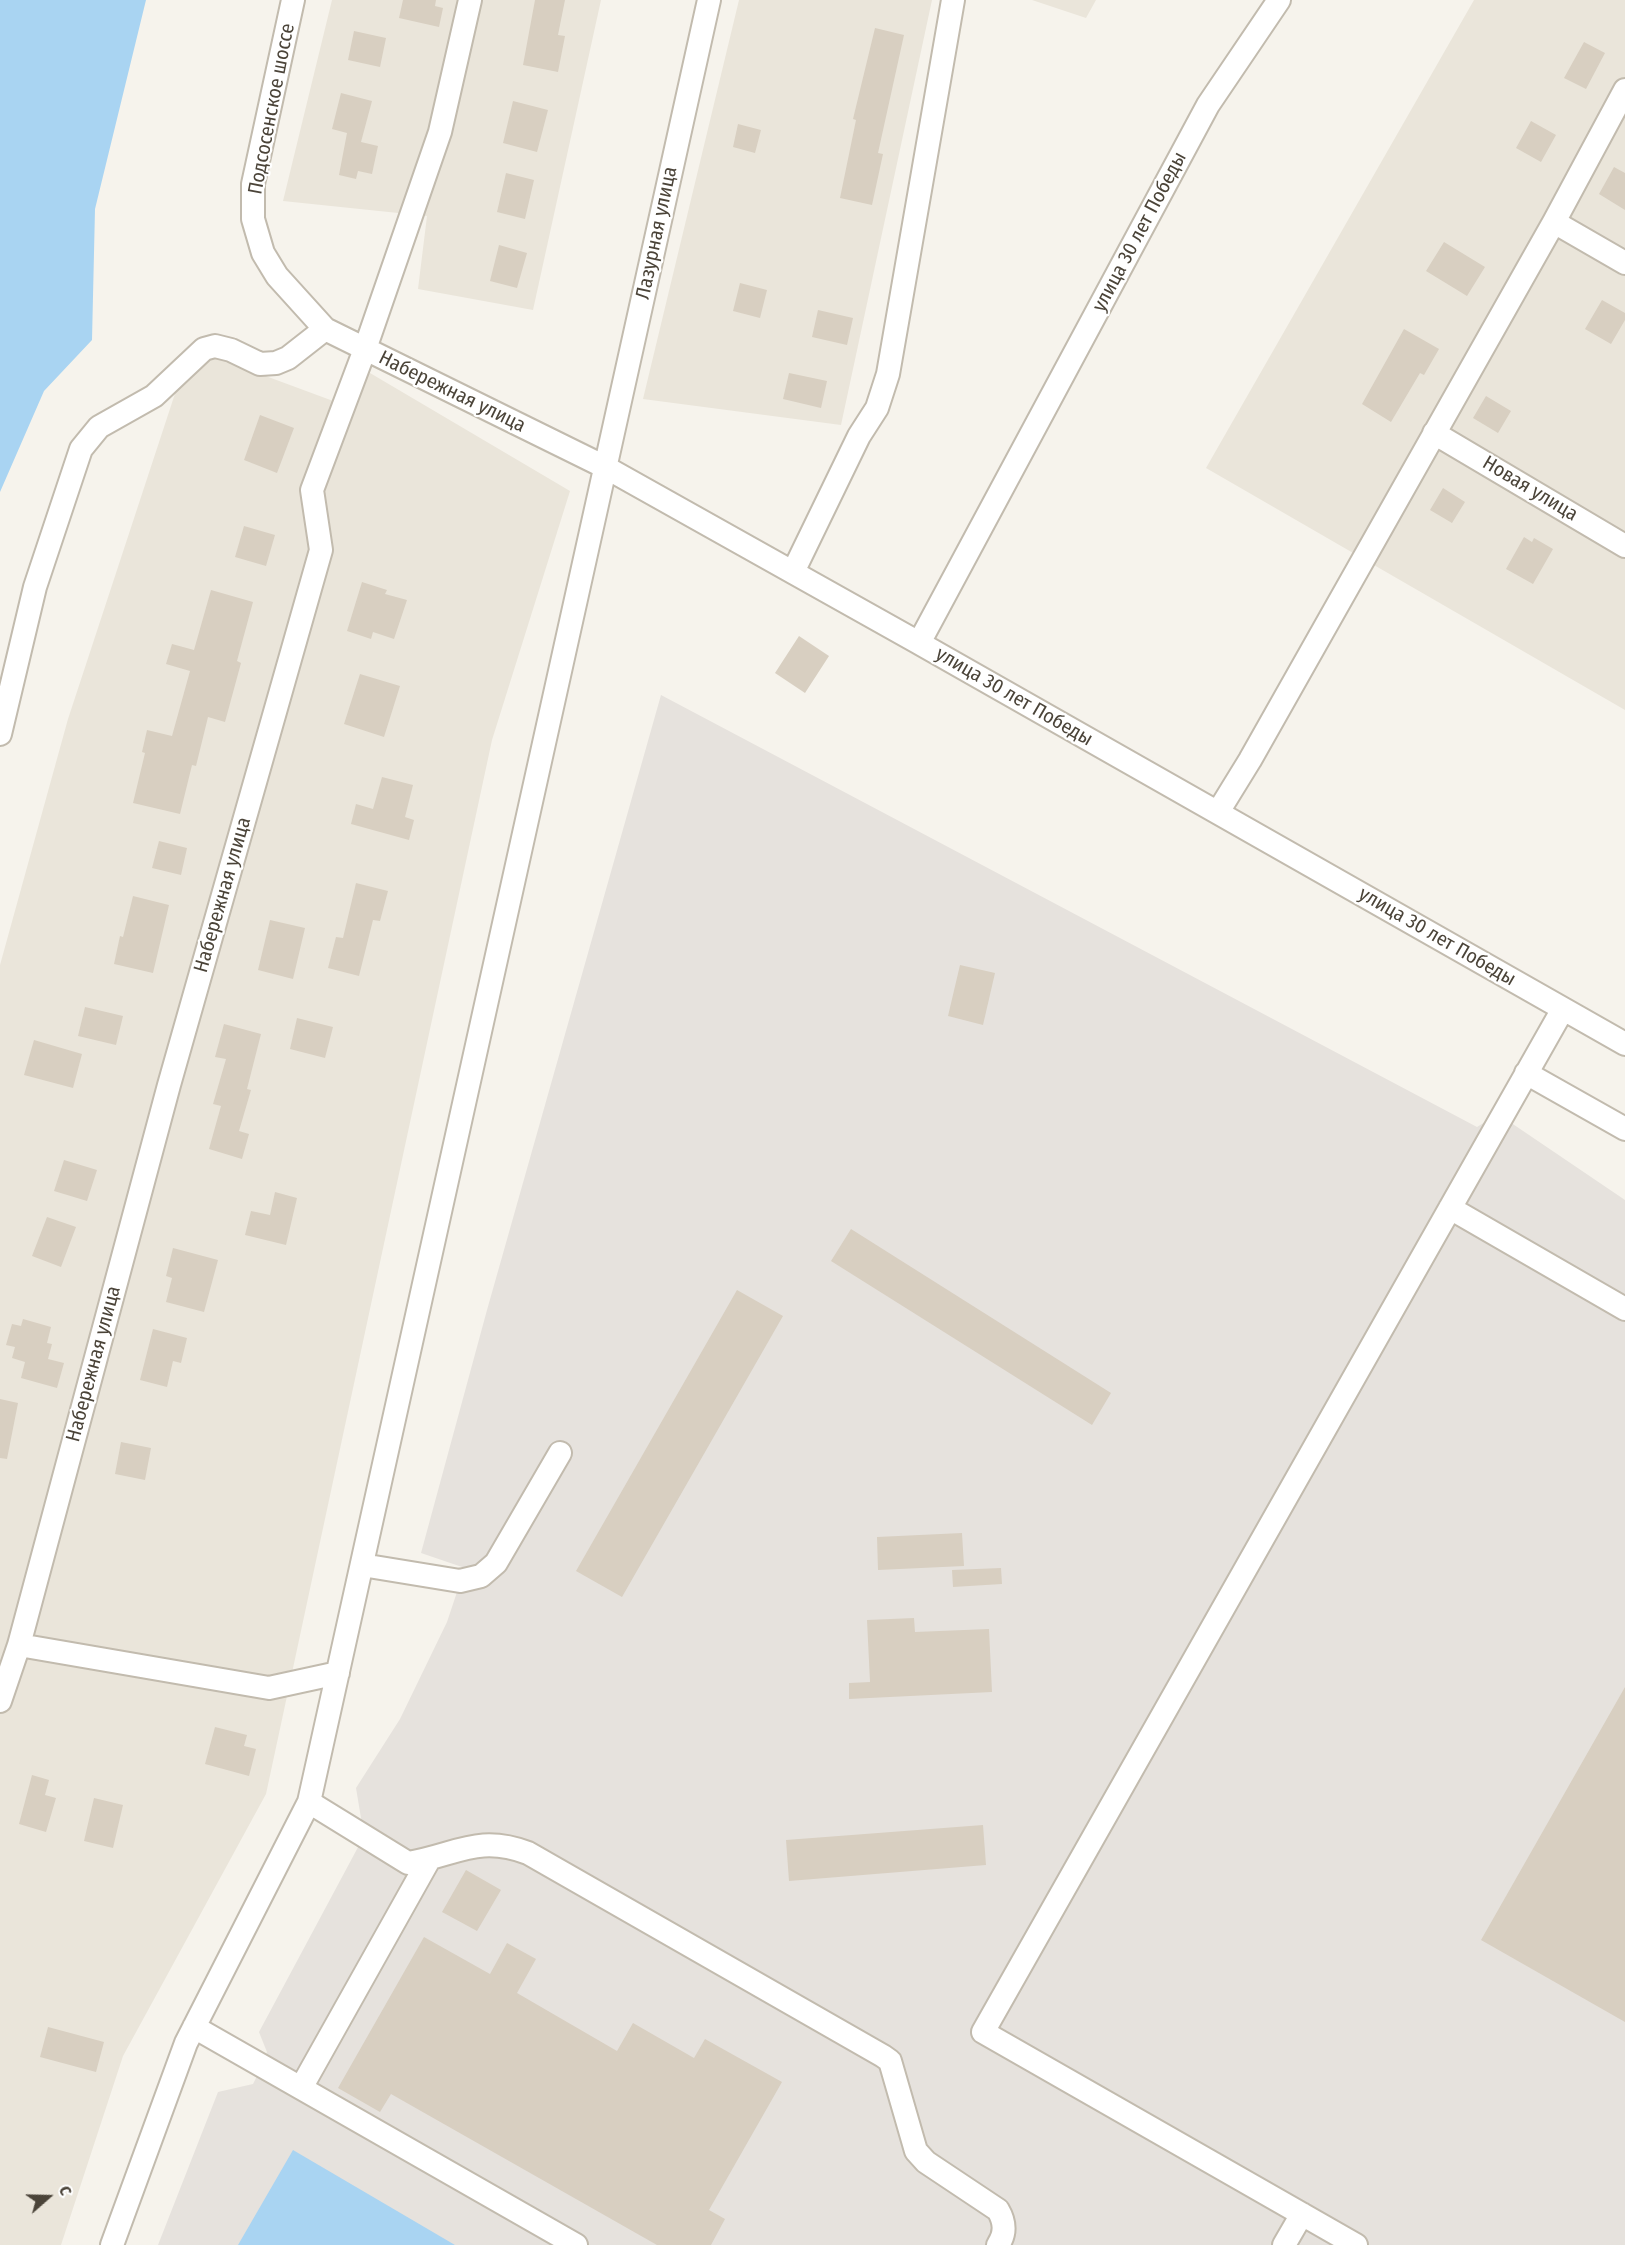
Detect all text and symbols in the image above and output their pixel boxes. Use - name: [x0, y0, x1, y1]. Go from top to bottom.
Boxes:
- street label: Подсосенское шоссе: [244, 21, 300, 197]
- street label: улица 30 лет Победы: [1088, 148, 1192, 316]
- street label: Лазурная улица: [631, 165, 683, 301]
- street label: Набережная улица: [375, 346, 529, 438]
- street label: Новая улица: [1478, 451, 1582, 527]
- street label: улица 30 лет Победы: [931, 642, 1097, 752]
- street label: Набережная улица: [189, 815, 257, 975]
- street label: улица 30 лет Победы: [1354, 882, 1520, 992]
- street label: Набережная улица: [62, 1283, 126, 1445]
- north arrow: [18, 2167, 78, 2227]
- text: С: [55, 2183, 76, 2198]

